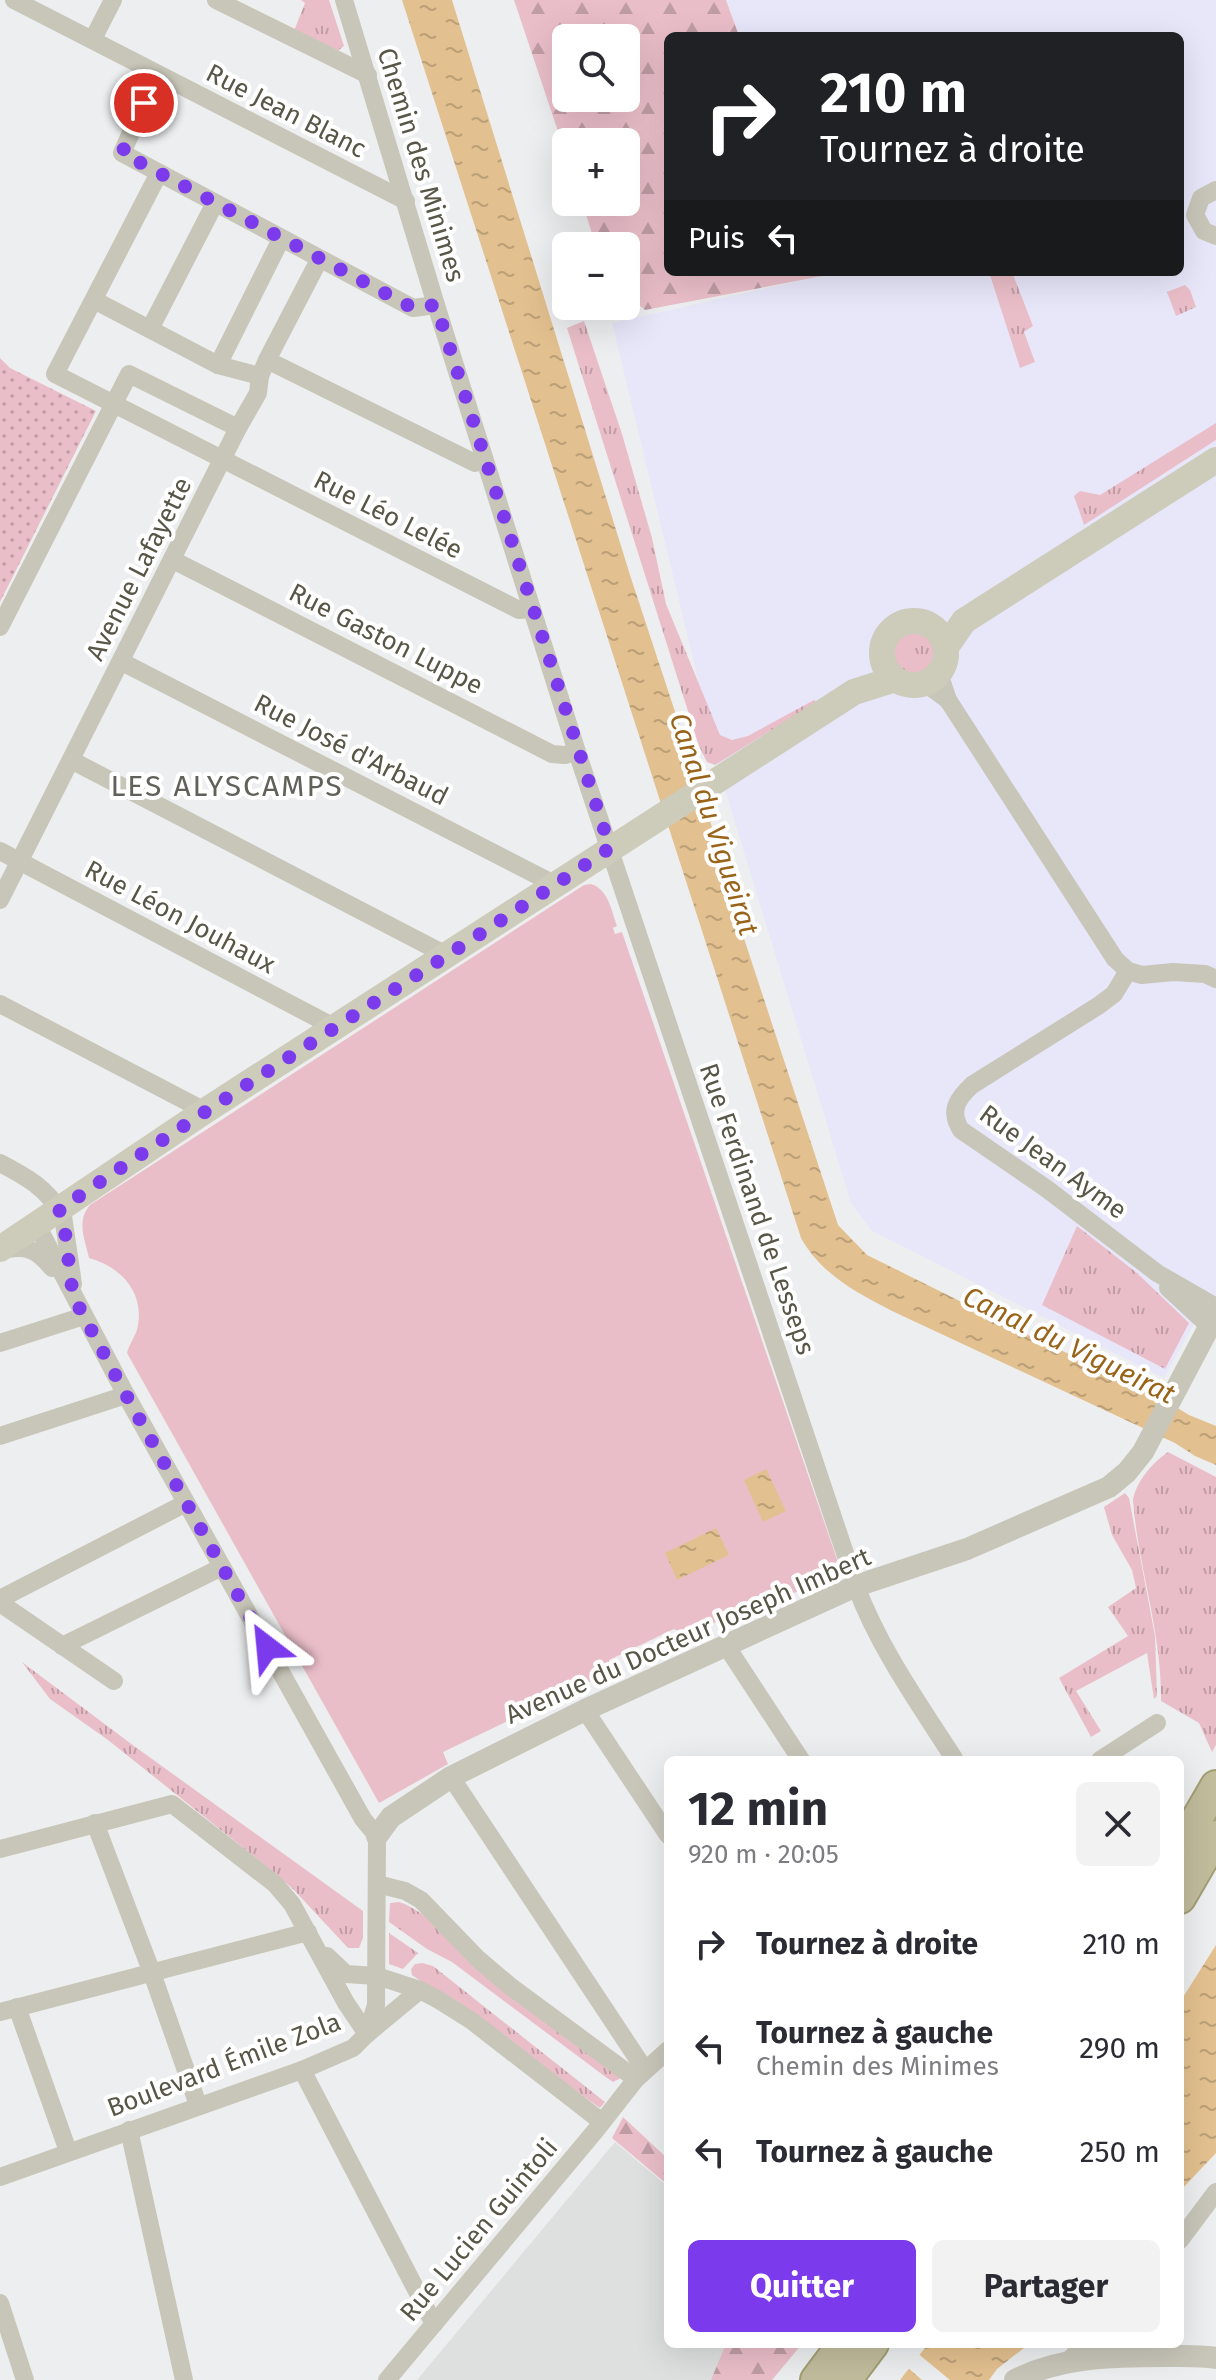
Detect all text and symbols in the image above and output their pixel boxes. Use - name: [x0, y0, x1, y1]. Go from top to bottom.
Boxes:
- map controls: [552, 24, 640, 320]
- button: search: [552, 24, 640, 112]
- street label: Chemin des Minimes: [371, 44, 471, 286]
- street label: Rue Jean Blanc: [201, 57, 371, 165]
- text: 210 m: [820, 60, 967, 127]
- icon: right: [688, 64, 792, 168]
- pin: [110, 69, 178, 137]
- icon: arrive: [122, 81, 166, 125]
- button: +: [552, 128, 640, 216]
- text: Tournez à droite: [820, 128, 1085, 172]
- icon: left: [761, 216, 805, 260]
- text: Puis: [688, 220, 745, 256]
- button: −: [552, 232, 640, 320]
- street label: Rue Léo Lelée: [308, 464, 468, 566]
- street label: Avenue Lafayette: [79, 472, 199, 666]
- street label: Rue Gaston Luppe: [284, 577, 488, 701]
- street label: Rue José d'Arbaud: [249, 688, 453, 812]
- water label: Canal du Vigueirat: [662, 709, 766, 939]
- district label: LES ALYSCAMPS: [110, 768, 344, 804]
- street label: Rue Léon Jouhaux: [80, 854, 281, 980]
- street label: Rue Ferdinand de Lesseps: [693, 1059, 821, 1359]
- street label: Rue Jean Ayme: [973, 1098, 1133, 1226]
- water label: Canal du Vigueirat: [958, 1279, 1180, 1411]
- street label: Avenue du Docteur Joseph Imbert: [501, 1541, 876, 1731]
- position arrow: [225, 1605, 309, 1689]
- text: 12 min: [688, 1780, 828, 1838]
- button: close: [1076, 1782, 1160, 1866]
- text: 920 m · 20:05: [688, 1839, 839, 1870]
- icon: right: [688, 1922, 732, 1966]
- text: Tournez à droite: [756, 1926, 978, 1962]
- text: 210 m: [1083, 1926, 1160, 1962]
- street label: Boulevard Émile Zola: [103, 2006, 345, 2124]
- text: Tournez à gauche: [756, 2015, 993, 2051]
- icon: left: [688, 2026, 732, 2070]
- text: 290 m: [1079, 2030, 1160, 2066]
- text: Chemin des Minimes: [756, 2051, 999, 2082]
- icon: left: [688, 2130, 732, 2174]
- street label: Rue Lucien Guintoli: [394, 2132, 564, 2328]
- text: Tournez à gauche: [756, 2134, 993, 2170]
- text: 250 m: [1080, 2134, 1160, 2170]
- button: Quitter: [688, 2240, 916, 2332]
- button: Partager: [932, 2240, 1160, 2332]

